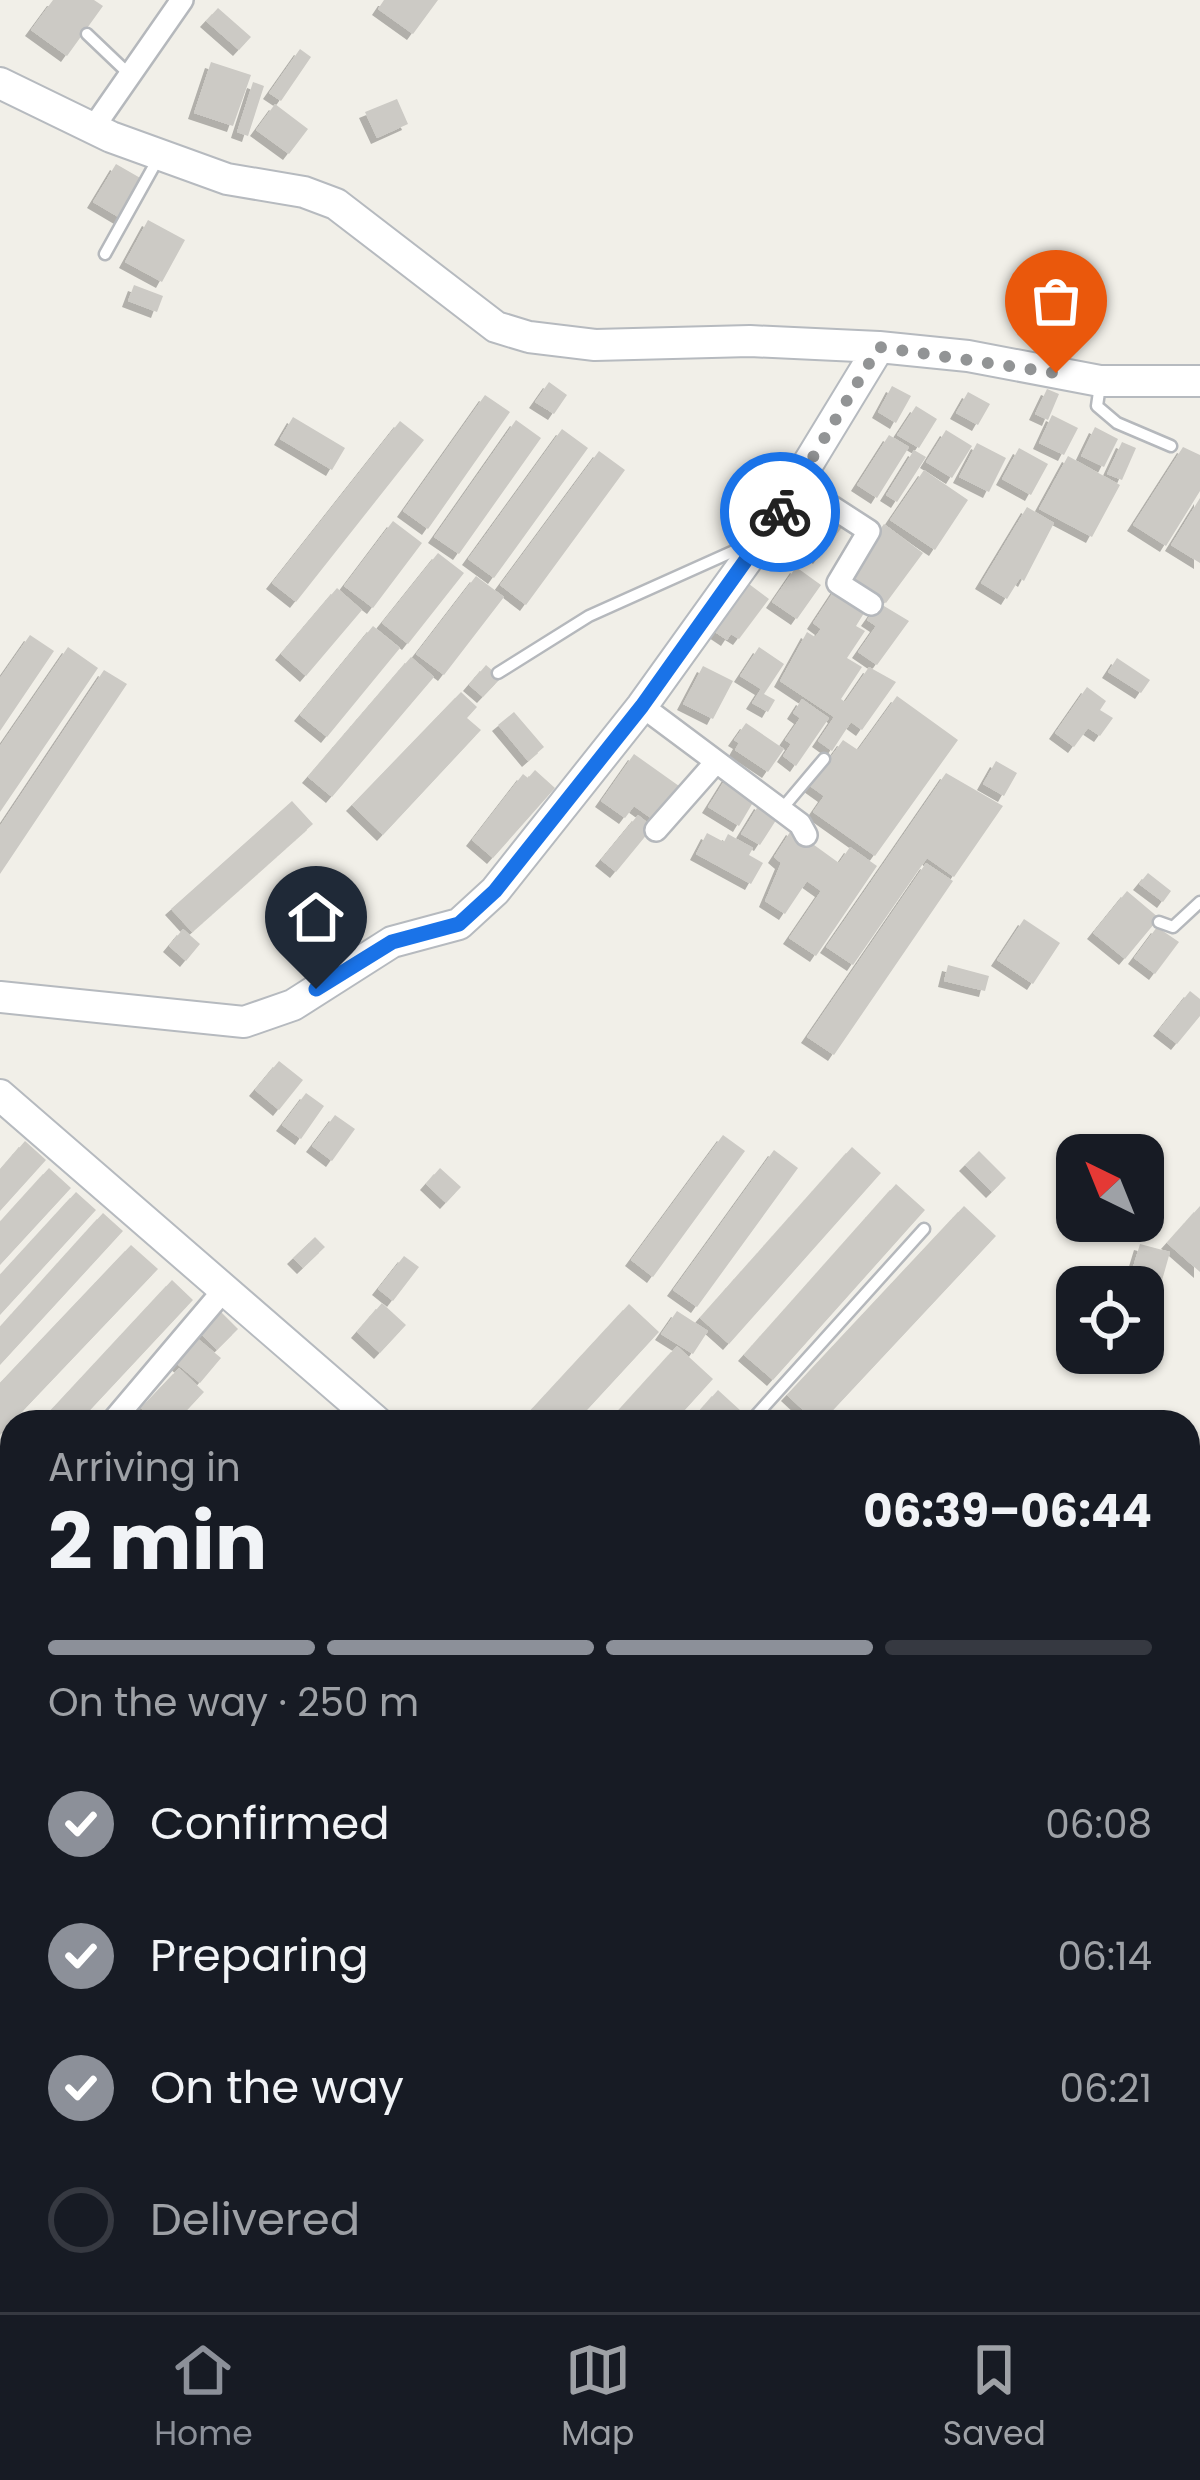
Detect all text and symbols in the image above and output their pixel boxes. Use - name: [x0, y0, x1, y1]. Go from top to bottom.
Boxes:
- pin: [1005, 250, 1107, 373]
- icon: bag: [1023, 268, 1089, 334]
- courier: [720, 452, 840, 572]
- icon: bike: [747, 479, 813, 545]
- pin: [265, 866, 367, 989]
- icon: home: [283, 884, 349, 950]
- north arrow: [1056, 1134, 1164, 1242]
- map controls: [1056, 1134, 1164, 1374]
- button: locate: [1056, 1266, 1164, 1374]
- text: Arriving in: [48, 1440, 241, 1495]
- text: 06:39–06:44: [863, 1480, 1152, 1543]
- text: 2 min: [48, 1487, 267, 1596]
- text: On the way · 250 m: [48, 1675, 419, 1730]
- icon: check: [48, 1791, 114, 1857]
- text: Confirmed: [150, 1792, 390, 1855]
- text: 06:08: [1045, 1797, 1152, 1852]
- icon: check: [48, 1923, 114, 1989]
- text: Preparing: [150, 1924, 369, 1987]
- text: 06:14: [1057, 1929, 1152, 1984]
- icon: check: [48, 2055, 114, 2121]
- text: On the way: [150, 2056, 404, 2119]
- text: 06:21: [1060, 2061, 1152, 2116]
- text: Delivered: [150, 2188, 360, 2251]
- tab: Home: [154, 2337, 253, 2459]
- tab: Map: [561, 2337, 634, 2459]
- tab: Saved: [943, 2337, 1046, 2459]

